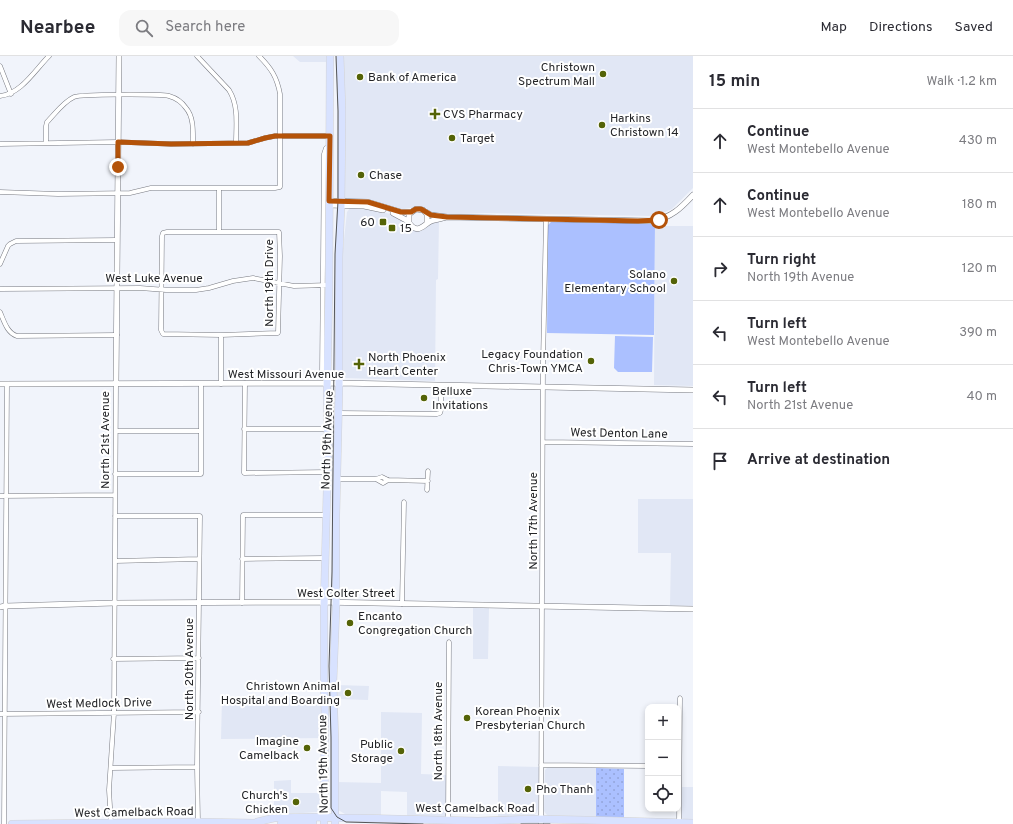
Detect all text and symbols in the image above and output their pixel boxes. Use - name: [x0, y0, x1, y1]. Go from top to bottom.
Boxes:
- search box: [119, 10, 399, 46]
- text: Nearbee: [20, 16, 95, 40]
- icon: search: [133, 17, 155, 39]
- text: Search here: [165, 18, 245, 37]
- text: Map: [821, 19, 847, 36]
- text: Directions: [869, 19, 933, 36]
- text: Saved: [955, 19, 993, 36]
- place label: Christown Spectrum Mall: [518, 60, 595, 90]
- marker: Christown Spectrum Mall: [598, 69, 608, 79]
- place label: Bank of America: [368, 70, 456, 86]
- text: 15 min: [709, 71, 760, 93]
- marker: Bank of America: [355, 72, 365, 82]
- text: Walk · 1.2 km: [926, 74, 997, 90]
- place label: CVS Pharmacy: [443, 107, 523, 123]
- marker: CVS Pharmacy: [430, 109, 440, 119]
- place label: Harkins Christown 14: [610, 111, 679, 141]
- marker: Harkins Christown 14: [597, 120, 607, 130]
- text: Continue: [747, 123, 809, 142]
- icon: ahead: [709, 130, 731, 152]
- place label: Target: [460, 131, 495, 147]
- marker: Target: [447, 133, 457, 143]
- text: 430 m: [959, 133, 997, 149]
- text: West Montebello Avenue: [747, 142, 890, 158]
- route end: [109, 158, 127, 176]
- place label: Chase: [369, 168, 402, 184]
- marker: Chase: [356, 170, 366, 180]
- text: Continue: [747, 187, 809, 206]
- icon: ahead: [709, 194, 731, 216]
- text: 180 m: [962, 197, 997, 213]
- text: West Montebello Avenue: [747, 206, 890, 222]
- route start: [650, 211, 668, 229]
- place label: 60: [360, 215, 375, 231]
- marker: 60: [378, 217, 388, 227]
- place label: 15: [400, 221, 412, 237]
- marker: 15: [387, 223, 397, 233]
- street label: North 19th Drive: [262, 239, 278, 327]
- text: Turn right: [747, 251, 816, 270]
- icon: right: [709, 258, 731, 280]
- text: 120 m: [962, 261, 997, 277]
- place label: Solano Elementary School: [564, 267, 666, 297]
- text: North 19th Avenue: [747, 270, 854, 286]
- street label: West Luke Avenue: [105, 271, 203, 287]
- marker: Solano Elementary School: [669, 276, 679, 286]
- text: Turn left: [747, 315, 807, 334]
- icon: left: [709, 322, 731, 344]
- text: 390 m: [959, 325, 997, 341]
- text: West Montebello Avenue: [747, 334, 890, 350]
- place label: Legacy Foundation Chris-Town YMCA: [481, 347, 583, 377]
- place label: North Phoenix Heart Center: [368, 350, 446, 380]
- marker: Legacy Foundation Chris-Town YMCA: [586, 356, 596, 366]
- marker: North Phoenix Heart Center: [353, 358, 365, 370]
- street label: West Missouri Avenue: [228, 367, 344, 383]
- text: Turn left: [747, 379, 807, 398]
- place label: Belluxe Invitations: [432, 384, 488, 414]
- icon: left: [709, 386, 731, 408]
- text: 40 m: [967, 389, 997, 405]
- street label: North 19th Avenue: [318, 390, 338, 490]
- street label: North 21st Avenue: [98, 391, 114, 489]
- marker: Belluxe Invitations: [419, 393, 429, 403]
- text: North 21st Avenue: [747, 398, 853, 414]
- street label: West Denton Lane: [570, 425, 668, 443]
- icon: arrive: [709, 450, 731, 472]
- text: Arrive at destination: [747, 451, 890, 470]
- street label: North 17th Avenue: [526, 472, 542, 570]
- street label: West Colter Street: [297, 586, 395, 602]
- place label: Encanto Congregation Church: [358, 609, 472, 639]
- street label: North 20th Avenue: [182, 618, 198, 720]
- marker: Encanto Congregation Church: [345, 618, 355, 628]
- place label: Christown Animal Hospital and Boarding: [221, 679, 340, 709]
- street label: North 18th Avenue: [431, 682, 447, 780]
- marker: Christown Animal Hospital and Boarding: [343, 688, 353, 698]
- street label: West Medlock Drive: [46, 695, 152, 713]
- place label: Korean Phoenix Presbyterian Church: [475, 704, 585, 734]
- map controls: [645, 704, 681, 812]
- button: +: [645, 704, 681, 740]
- marker: Korean Phoenix Presbyterian Church: [462, 713, 472, 723]
- street label: North 19th Avenue: [315, 714, 333, 814]
- place label: Imagine Camelback: [239, 734, 299, 764]
- place label: Public Storage: [351, 737, 393, 767]
- button: −: [645, 740, 681, 776]
- marker: Imagine Camelback: [302, 743, 312, 753]
- marker: Public Storage: [396, 746, 406, 756]
- button: locate: [645, 776, 681, 812]
- place label: Pho Thanh: [536, 782, 593, 798]
- marker: Pho Thanh: [523, 784, 533, 794]
- place label: Church's Chicken: [241, 788, 288, 818]
- marker: Church's Chicken: [291, 797, 301, 807]
- street label: West Camelback Road: [415, 801, 535, 817]
- street label: West Camelback Road: [74, 804, 194, 822]

